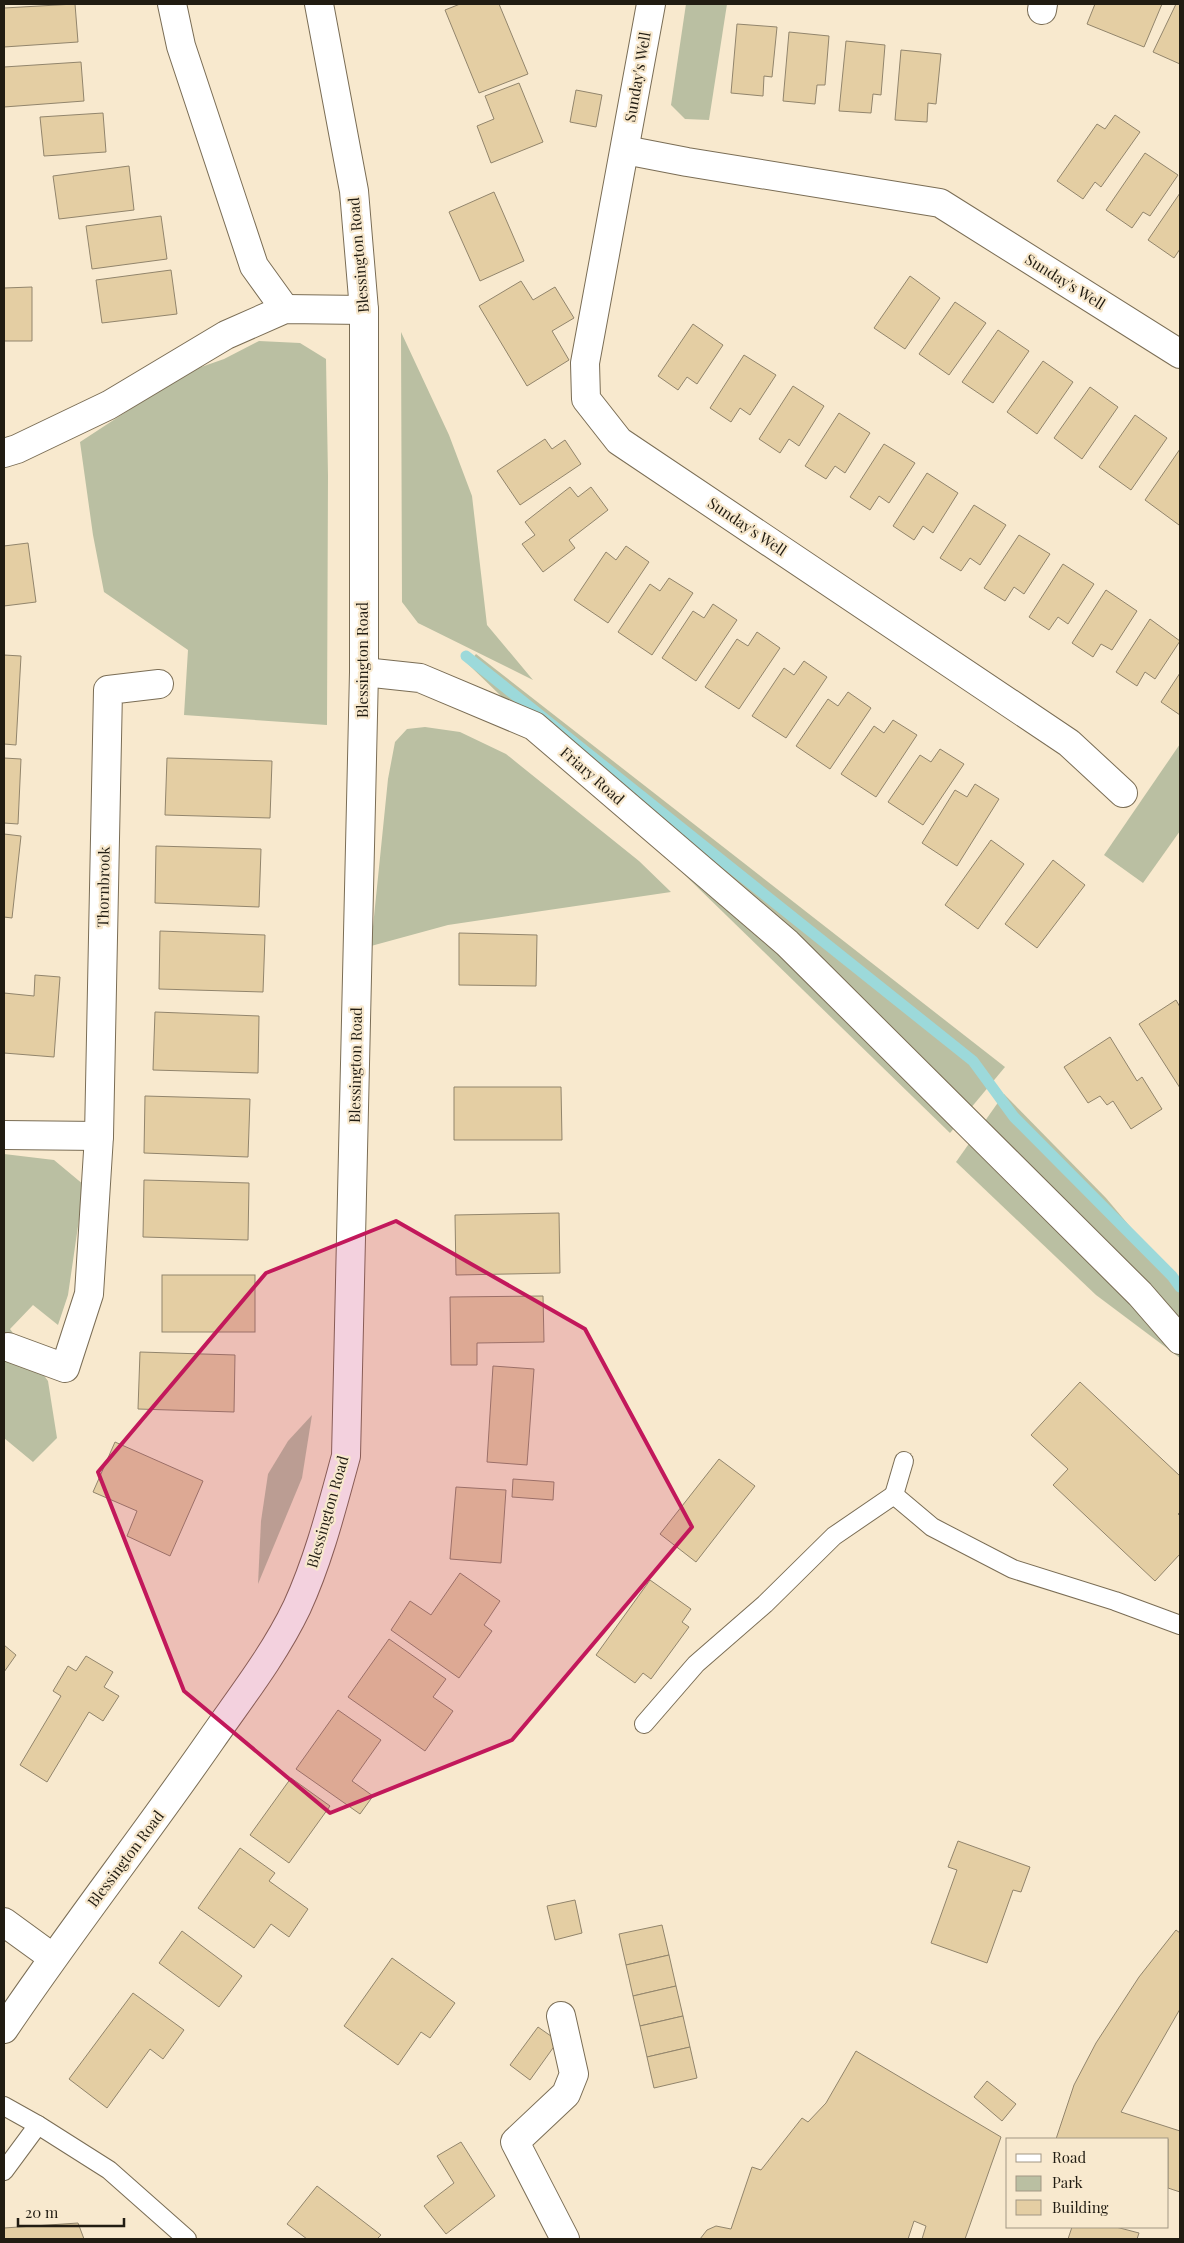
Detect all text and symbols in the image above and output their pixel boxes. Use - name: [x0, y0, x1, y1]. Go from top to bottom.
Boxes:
- street label: Sunday's Well: [619, 30, 655, 123]
- street label: Blessington Road: [343, 196, 373, 314]
- street label: Sunday's Well: [1022, 249, 1109, 314]
- street label: Sunday's Well: [704, 492, 791, 560]
- street label: Blessington Road: [352, 602, 372, 718]
- street label: Friary Road: [556, 742, 629, 809]
- street label: Thornbrook: [92, 845, 114, 928]
- street label: Blessington Road: [344, 1007, 366, 1123]
- street label: Blessington Road: [301, 1453, 353, 1570]
- street label: Blessington Road: [82, 1806, 168, 1911]
- legend: [1006, 2138, 1169, 2228]
- text: Road: [1052, 2147, 1086, 2167]
- text: Park: [1052, 2172, 1084, 2192]
- scale bar: [18, 2196, 124, 2228]
- text: Building: [1052, 2197, 1109, 2217]
- text: 20 m: [25, 2202, 59, 2222]

